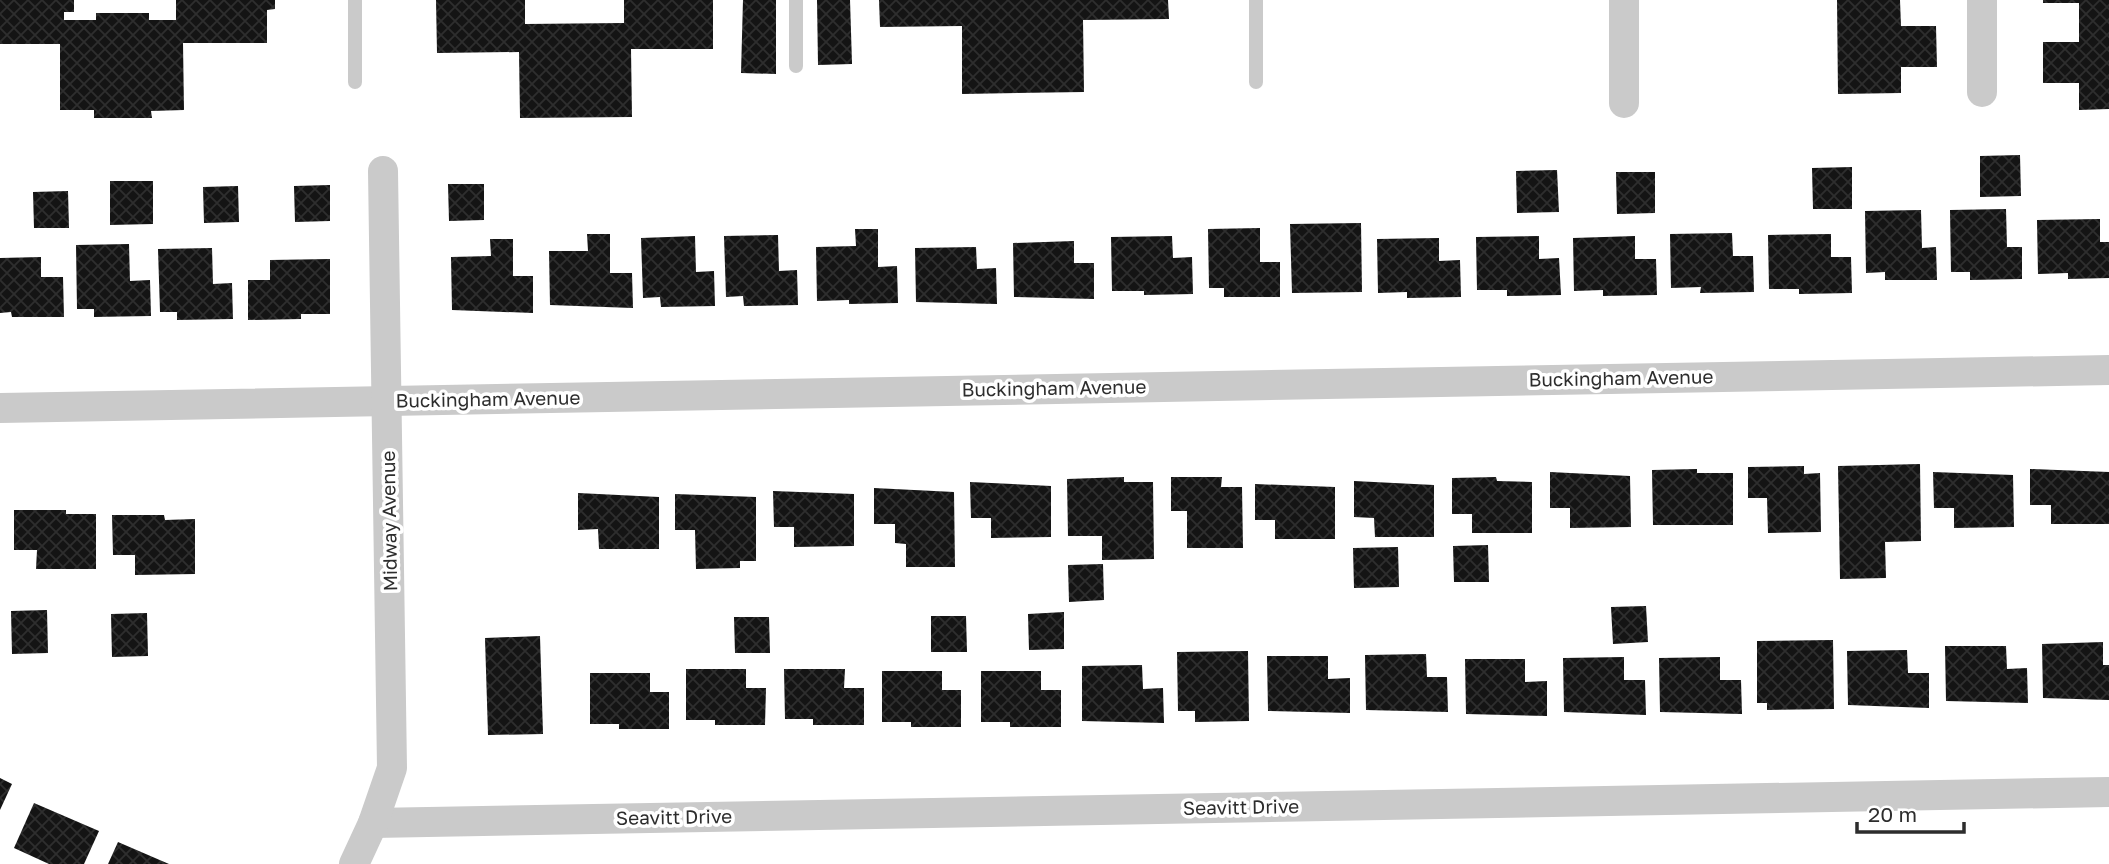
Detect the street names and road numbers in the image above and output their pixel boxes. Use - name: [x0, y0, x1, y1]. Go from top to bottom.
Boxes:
- street label: Buckingham Avenue: [1528, 364, 1714, 391]
- street label: Buckingham Avenue: [961, 374, 1147, 401]
- street label: Buckingham Avenue: [395, 385, 581, 412]
- street label: Midway Avenue: [376, 450, 401, 592]
- street label: Seavitt Drive: [1183, 794, 1299, 819]
- street label: Seavitt Drive: [616, 804, 732, 829]

